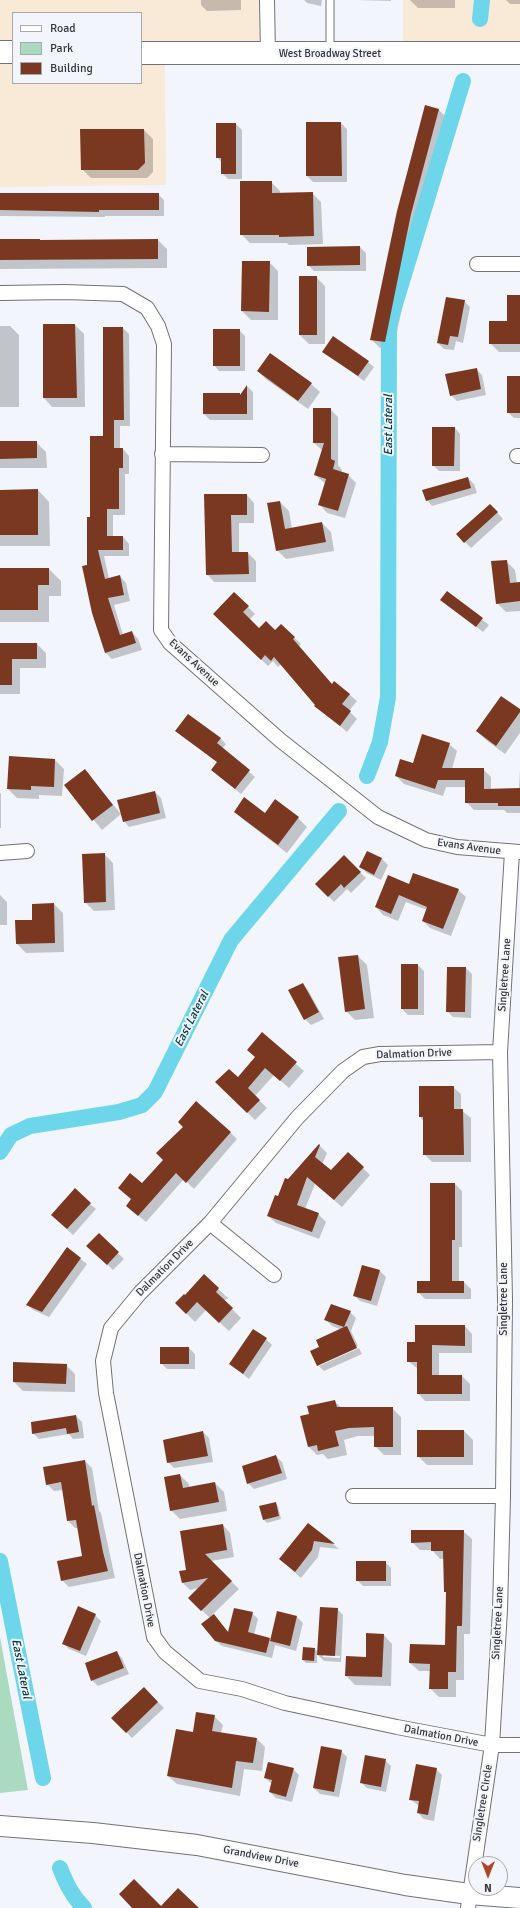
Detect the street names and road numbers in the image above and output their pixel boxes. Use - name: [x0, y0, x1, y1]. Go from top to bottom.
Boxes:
- street label: West Broadway Street: [279, 47, 381, 61]
- street label: Evans Avenue: [166, 636, 222, 690]
- street label: Evans Avenue: [436, 836, 502, 858]
- street label: Singletree Lane: [496, 938, 514, 1012]
- street label: Dalmation Drive: [376, 1046, 452, 1062]
- street label: Dalmation Drive: [134, 1237, 196, 1299]
- street label: Singletree Lane: [497, 1262, 511, 1336]
- street label: Dalmation Drive: [130, 1552, 158, 1628]
- street label: Singletree Lane: [489, 1586, 507, 1660]
- street label: Dalmation Drive: [403, 1722, 479, 1750]
- street label: Singletree Circle: [470, 1763, 496, 1843]
- street label: Grandview Drive: [222, 1843, 300, 1871]

